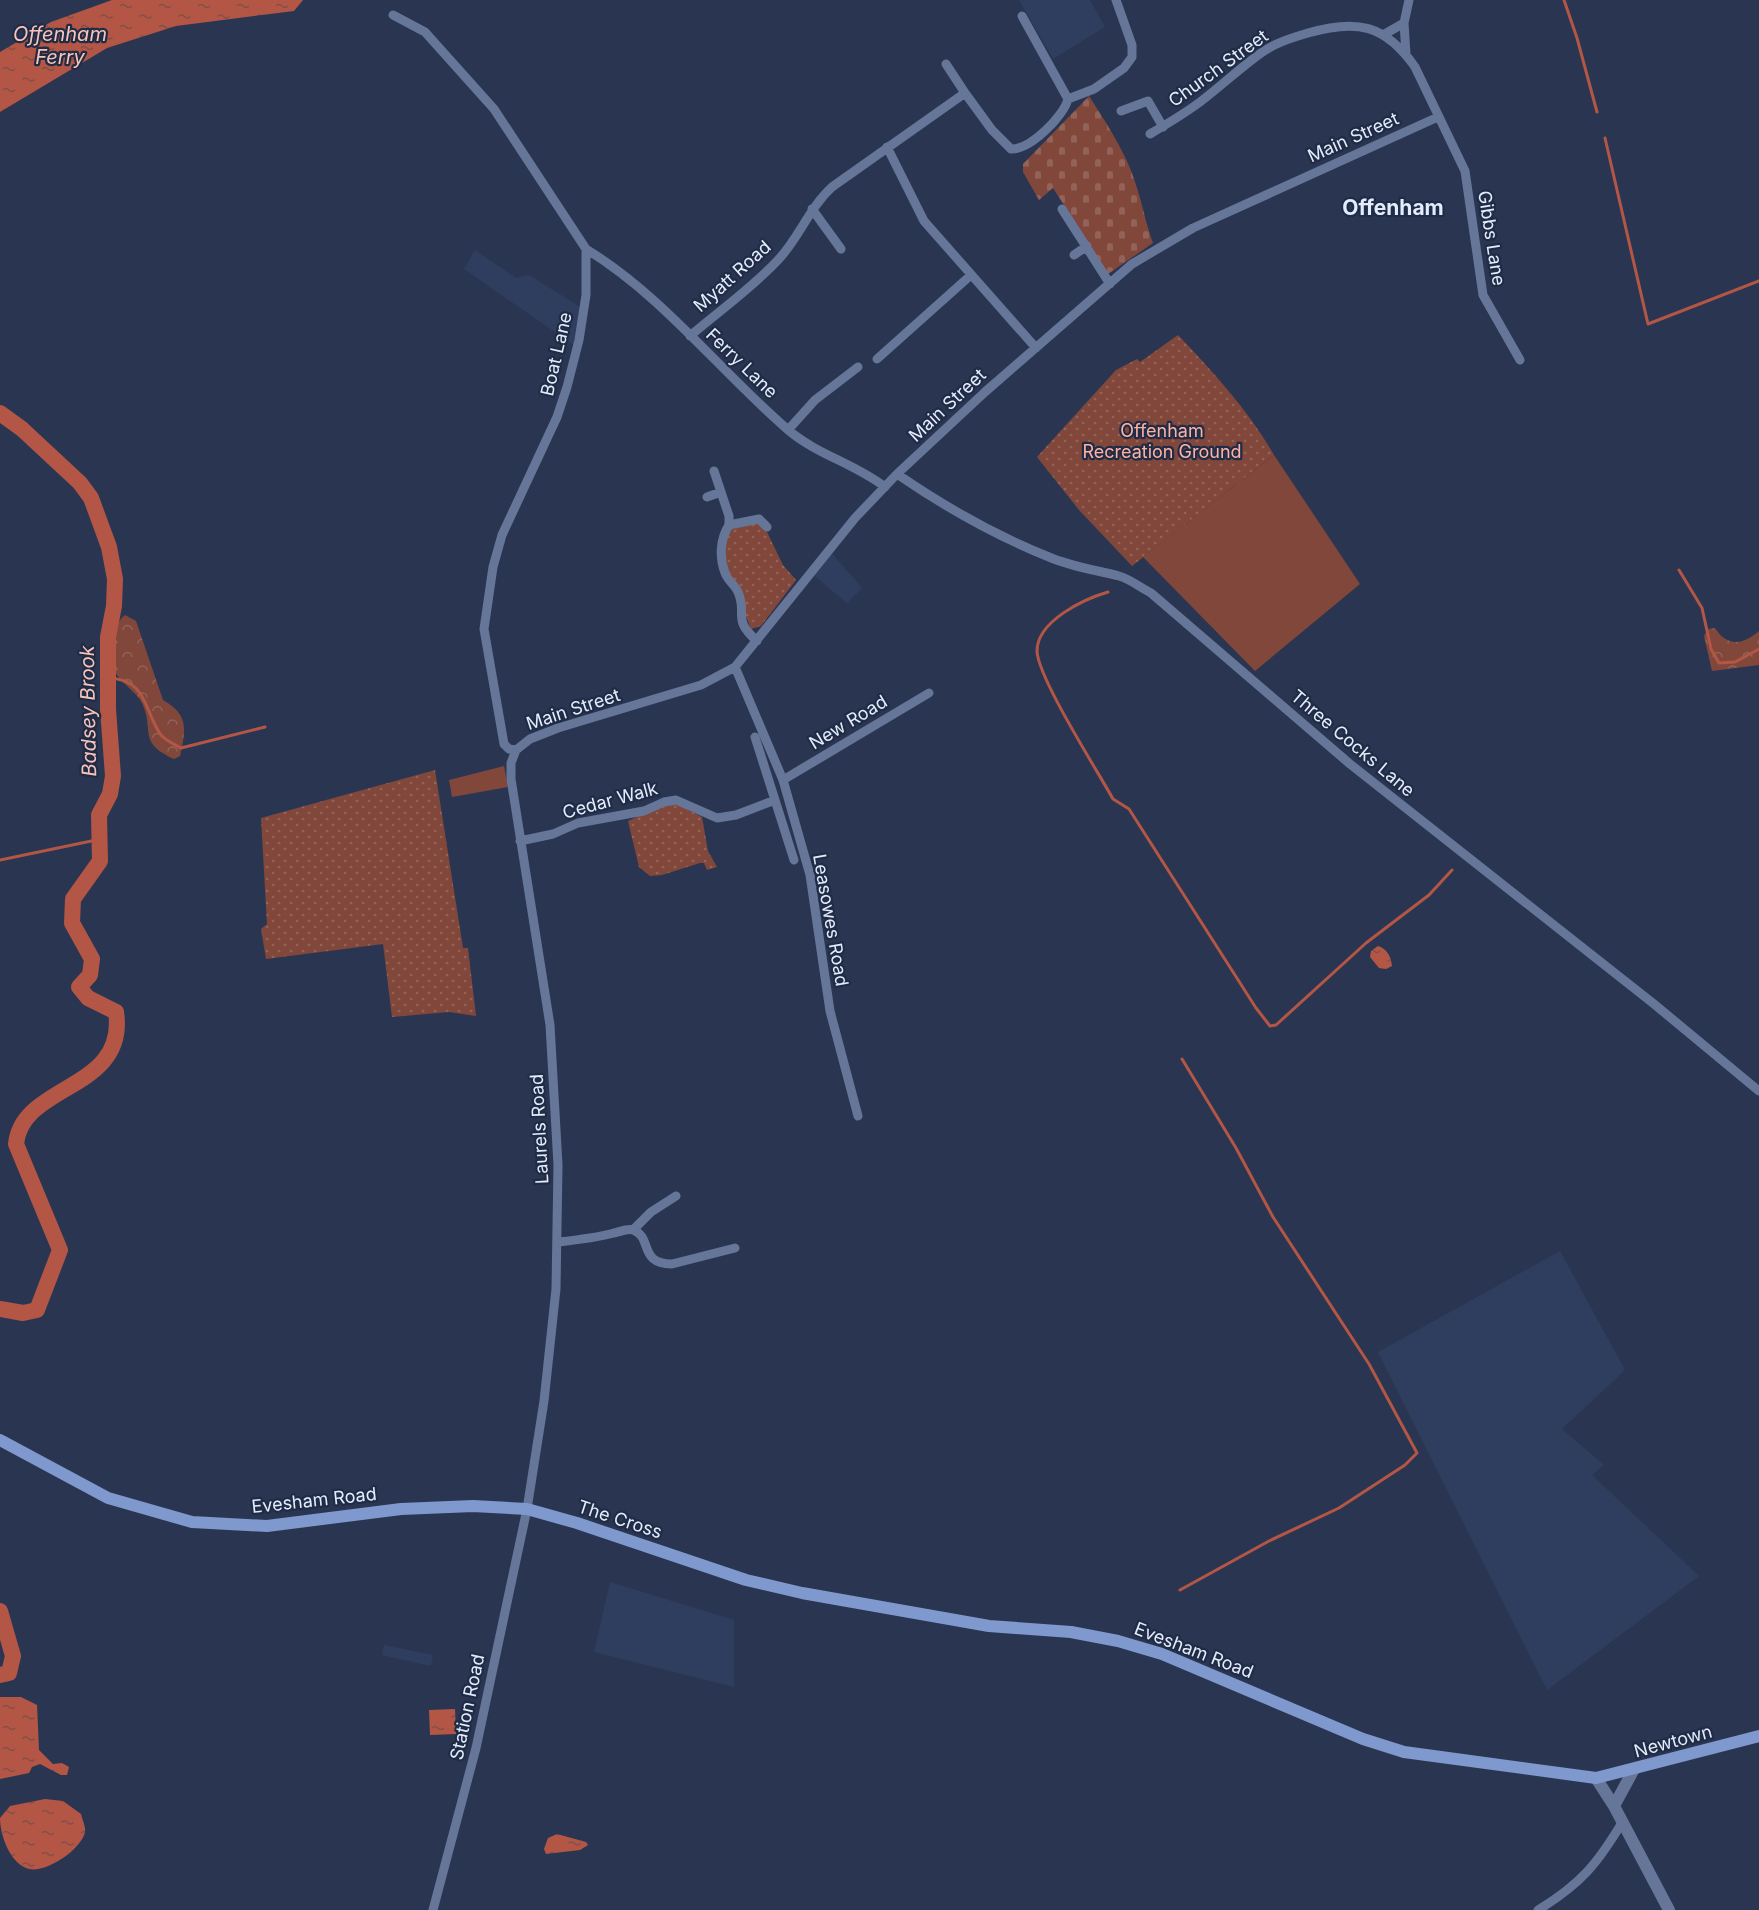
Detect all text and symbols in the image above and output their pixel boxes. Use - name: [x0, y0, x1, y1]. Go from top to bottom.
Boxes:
- water label: Offenham Ferry: [13, 22, 107, 69]
- street label: Church Street: [1164, 25, 1272, 111]
- street label: Main Street: [1304, 108, 1402, 166]
- street label: Gibbs Lane: [1474, 189, 1510, 287]
- district label: Offenham: [1342, 195, 1444, 220]
- street label: Myatt Road: [689, 236, 775, 316]
- street label: Boat Lane: [536, 310, 576, 398]
- street label: Ferry Lane: [702, 324, 782, 402]
- street label: Main Street: [904, 364, 990, 446]
- park label: Offenham Recreation Ground: [1082, 420, 1242, 462]
- water label: Badsey Brook: [75, 644, 101, 777]
- street label: Main Street: [524, 684, 623, 734]
- street label: Three Cocks Lane: [1287, 685, 1419, 801]
- street label: New Road: [805, 691, 891, 753]
- street label: Cedar Walk: [560, 777, 660, 823]
- street label: Leasowes Road: [809, 852, 853, 988]
- street label: Laurels Road: [526, 1073, 552, 1185]
- street label: Evesham Road: [250, 1483, 378, 1517]
- street label: The Cross: [575, 1496, 665, 1542]
- street label: Evesham Road: [1132, 1618, 1256, 1682]
- street label: Station Road: [446, 1652, 488, 1762]
- street label: Newtown: [1632, 1721, 1714, 1761]

